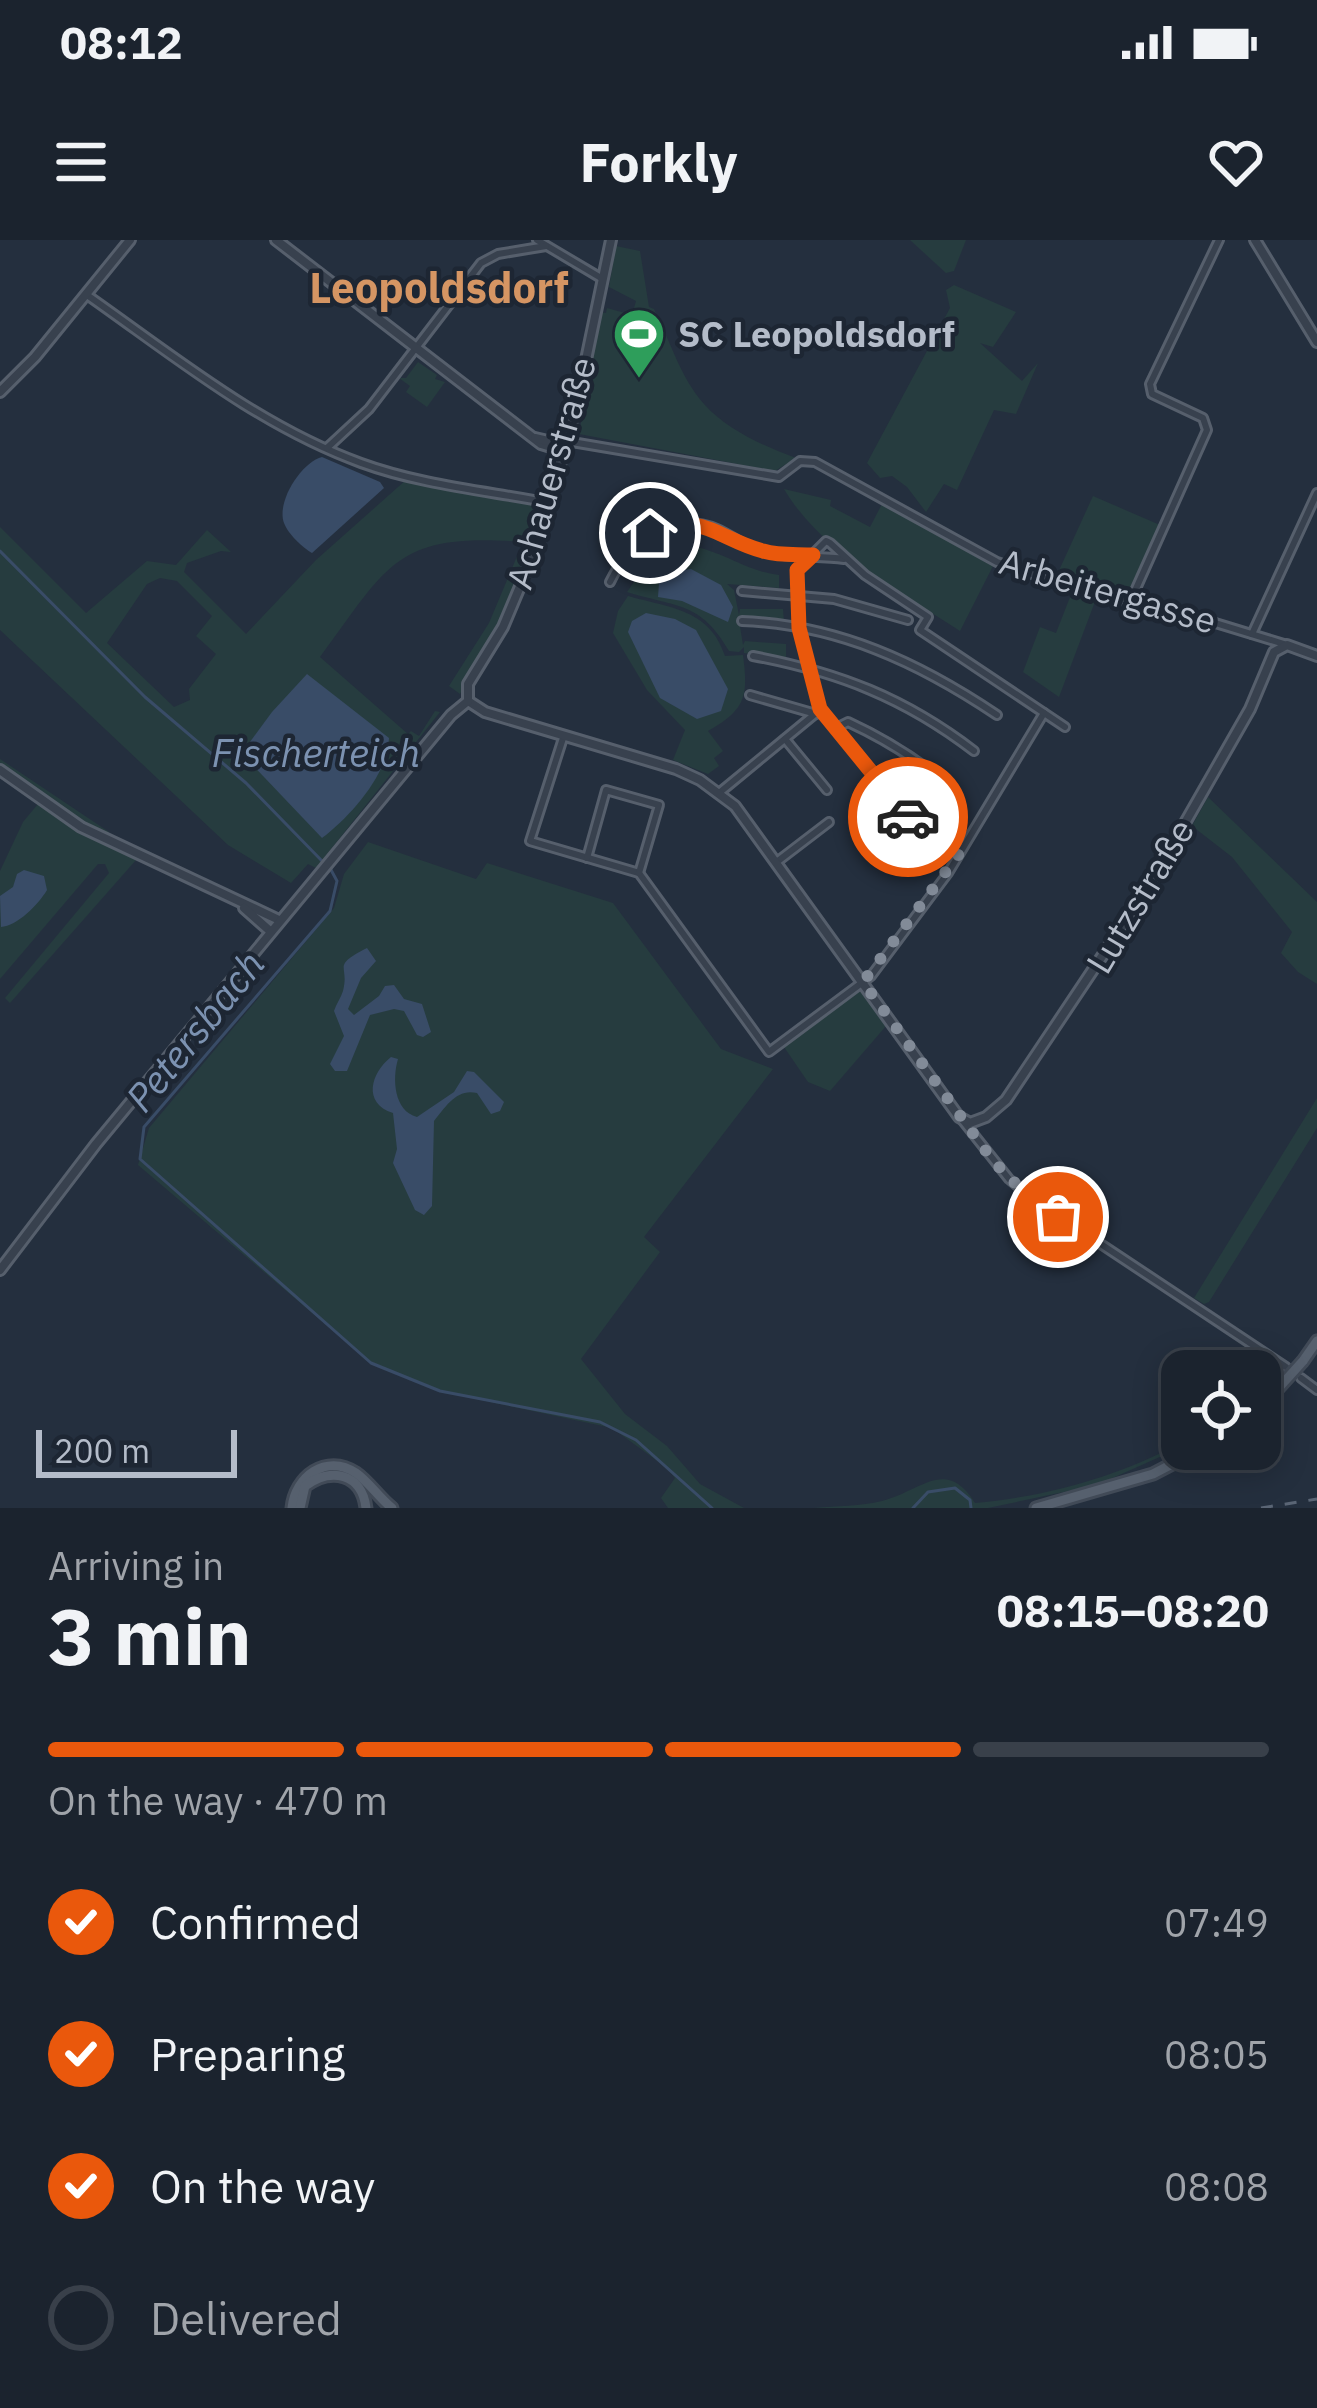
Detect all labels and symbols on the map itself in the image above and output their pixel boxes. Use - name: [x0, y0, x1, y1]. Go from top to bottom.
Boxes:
- district label: Leopoldsdorf: [309, 260, 569, 315]
- sports icon: SC Leopoldsdorf: [611, 306, 667, 380]
- place label: SC Leopoldsdorf: [678, 310, 955, 357]
- street label: Achauerstraße: [495, 351, 606, 594]
- pin: [599, 482, 701, 584]
- street label: Arbeitergasse: [994, 537, 1222, 644]
- water label: Fischerteich: [212, 727, 420, 778]
- courier: [848, 757, 968, 877]
- street label: Lutzstraße: [1075, 810, 1204, 982]
- water label: Petersbach: [114, 940, 275, 1122]
- pin: [1007, 1166, 1109, 1268]
- scale bar: [36, 1424, 237, 1477]

